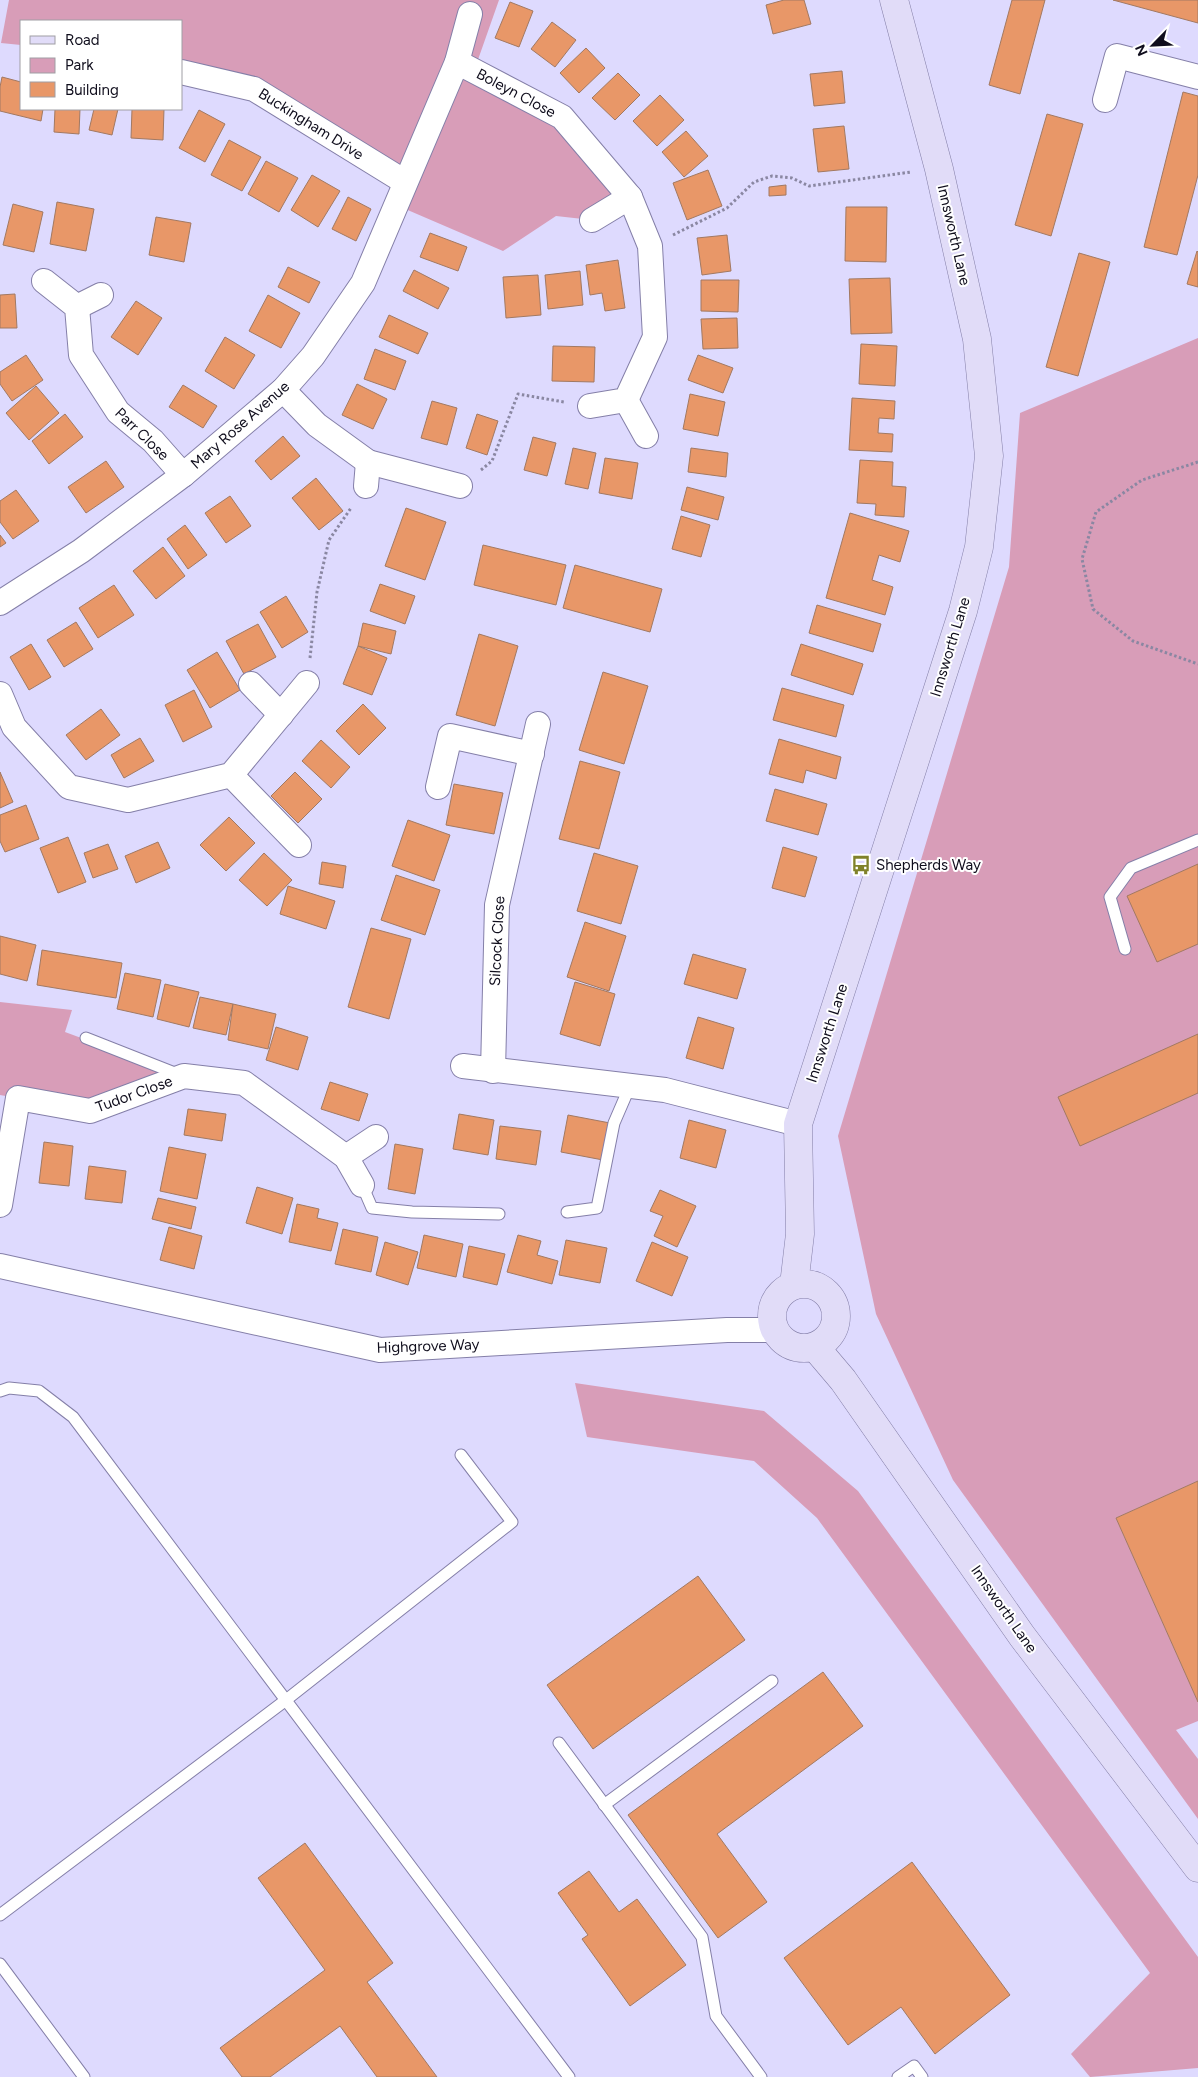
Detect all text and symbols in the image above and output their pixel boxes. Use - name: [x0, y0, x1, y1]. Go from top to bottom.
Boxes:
- legend: [20, 20, 182, 110]
- north arrow: [1128, 20, 1178, 70]
- text: Road: [65, 31, 100, 49]
- text: N: [1132, 42, 1152, 58]
- text: Park: [65, 56, 94, 74]
- street label: Boleyn Close: [473, 65, 559, 121]
- text: Building: [65, 81, 119, 99]
- street label: Buckingham Drive: [255, 84, 367, 164]
- street label: Innsworth Lane: [934, 183, 974, 287]
- street label: Mary Rose Avenue: [187, 377, 293, 473]
- street label: Parr Close: [111, 404, 173, 464]
- street label: Innsworth Lane: [926, 595, 974, 699]
- bus stop icon: Shepherds Way: [850, 854, 872, 876]
- place label: Shepherds Way: [876, 856, 981, 874]
- street label: Silcock Close: [486, 896, 508, 986]
- street label: Innsworth Lane: [803, 981, 851, 1085]
- street label: Tudor Close: [93, 1072, 175, 1116]
- street label: Highgrove Way: [376, 1335, 480, 1357]
- street label: Innsworth Lane: [967, 1562, 1041, 1656]

